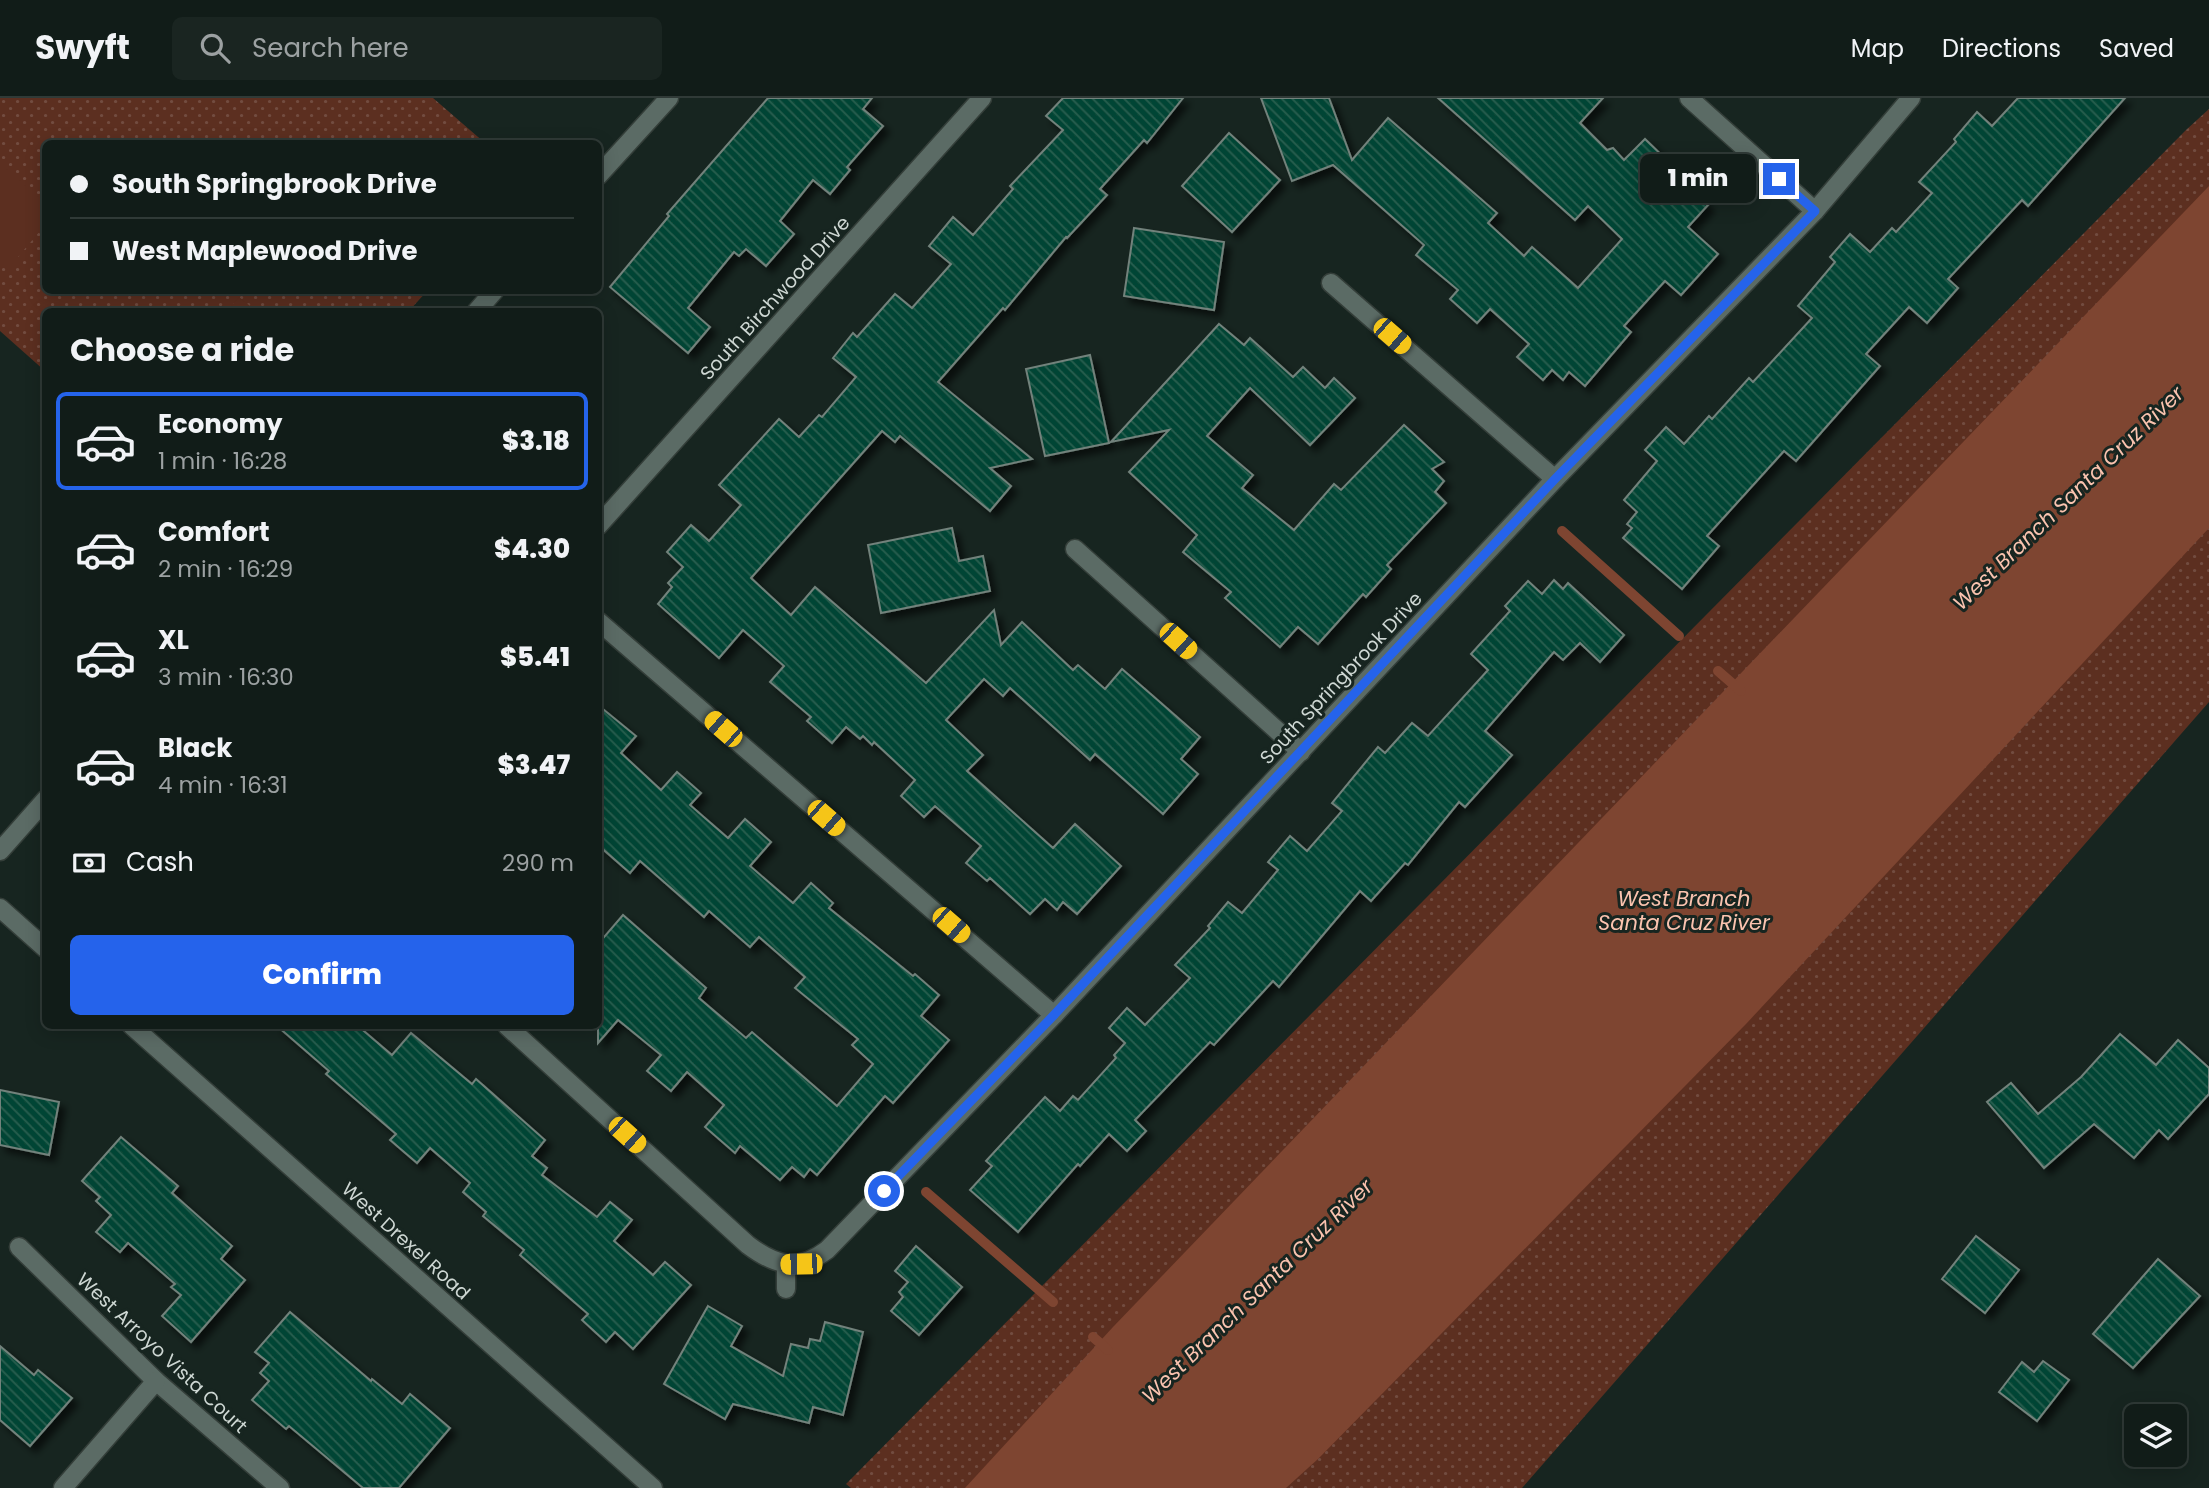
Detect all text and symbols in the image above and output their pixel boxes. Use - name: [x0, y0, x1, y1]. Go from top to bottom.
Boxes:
- search box: [172, 17, 662, 80]
- text: Swyft: [35, 24, 130, 71]
- icon: search: [196, 29, 234, 67]
- text: Search here: [252, 30, 409, 66]
- text: Map: [1851, 32, 1904, 65]
- text: Directions: [1942, 32, 2061, 65]
- text: Saved: [2099, 32, 2174, 65]
- callout: 1 min: [1639, 154, 1754, 204]
- text: 1 min: [1668, 162, 1728, 194]
- route end: [1763, 163, 1795, 195]
- text: South Springbrook Drive: [112, 166, 437, 202]
- street label: South Birchwood Drive: [694, 210, 856, 386]
- text: West Maplewood Drive: [112, 233, 418, 269]
- car: [1370, 314, 1415, 358]
- text: Choose a ride: [70, 327, 294, 372]
- water label: West Branch Santa Cruz River: [1946, 379, 2191, 616]
- text: Economy: [158, 406, 282, 442]
- icon: car: [74, 410, 137, 473]
- text: $3.18: [502, 423, 570, 459]
- text: 1 min · 16:28: [158, 445, 287, 477]
- text: Comfort: [158, 514, 270, 550]
- icon: car: [74, 518, 137, 581]
- text: $4.30: [494, 531, 570, 567]
- text: 2 min · 16:29: [158, 553, 293, 585]
- street label: South Springbrook Drive: [1254, 586, 1428, 770]
- car: [1156, 619, 1201, 663]
- text: XL: [158, 622, 189, 658]
- icon: car: [74, 626, 137, 689]
- text: $5.41: [500, 639, 570, 675]
- text: 3 min · 16:30: [158, 661, 294, 693]
- car: [701, 707, 746, 751]
- text: Black: [158, 730, 232, 766]
- icon: car: [74, 734, 137, 797]
- text: $3.47: [498, 747, 570, 783]
- text: 4 min · 16:31: [158, 769, 288, 801]
- car: [804, 796, 849, 840]
- icon: cash: [70, 844, 108, 882]
- text: Cash: [126, 844, 194, 880]
- text: 290 m: [502, 847, 574, 879]
- water label: West Branch Santa Cruz River: [1598, 884, 1771, 937]
- car: [929, 903, 974, 947]
- button: Confirm: [70, 935, 574, 1015]
- car: [605, 1113, 650, 1157]
- water label: West Branch Santa Cruz River: [1135, 1172, 1380, 1409]
- route start: [868, 1175, 900, 1207]
- street label: West Drexel Road: [336, 1176, 476, 1306]
- car: [780, 1253, 823, 1275]
- street label: West Arroyo Vista Court: [71, 1267, 253, 1440]
- map controls: [2124, 1404, 2187, 1467]
- button: layers: [2124, 1404, 2187, 1467]

